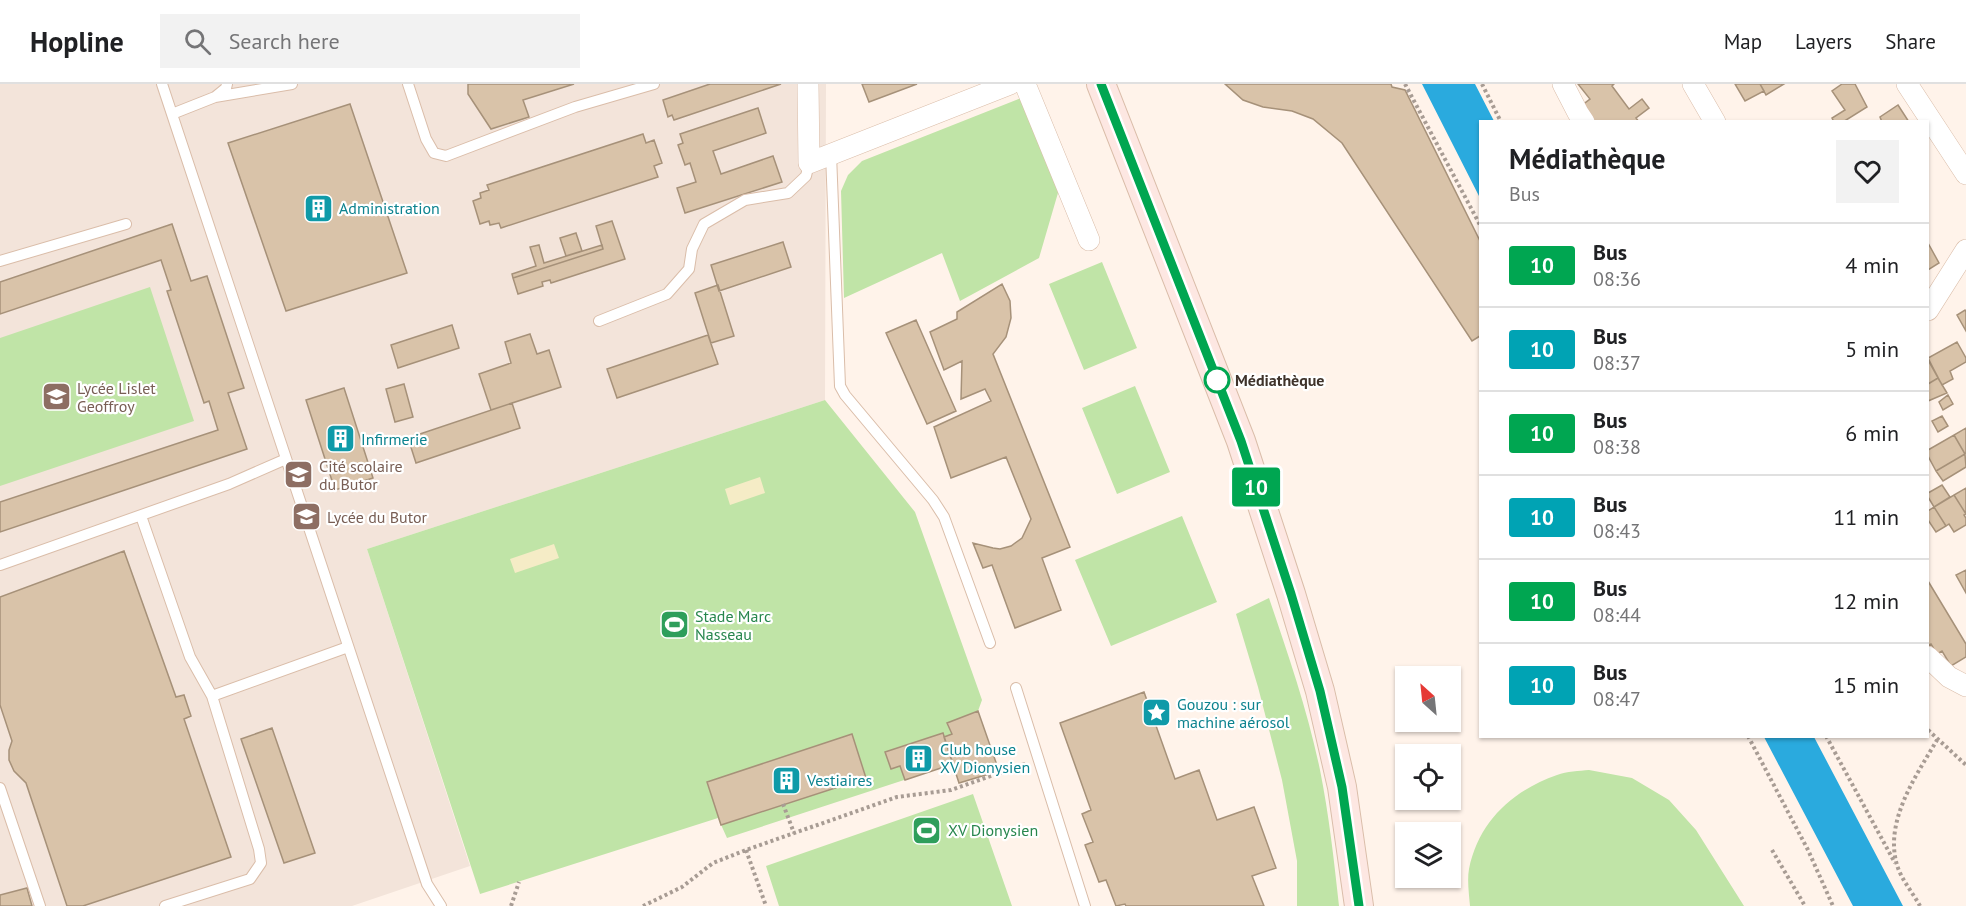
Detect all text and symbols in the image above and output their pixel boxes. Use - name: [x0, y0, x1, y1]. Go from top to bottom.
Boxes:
- search box: [160, 14, 580, 68]
- text: Hopline: [30, 23, 124, 60]
- icon: search: [181, 25, 214, 58]
- text: Search here: [229, 27, 340, 55]
- text: Map: [1724, 28, 1762, 55]
- text: Layers: [1795, 28, 1852, 55]
- text: Share: [1885, 28, 1936, 55]
- text: Médiathèque: [1509, 140, 1666, 177]
- button: heart: [1836, 140, 1899, 203]
- text: Bus: [1509, 181, 1540, 207]
- building icon: Administration: [302, 192, 334, 224]
- place label: Administration: [339, 198, 440, 218]
- text: Bus: [1593, 238, 1627, 266]
- text: 4 min: [1845, 251, 1899, 279]
- text: 10: [1530, 252, 1554, 279]
- text: 08:36: [1593, 266, 1641, 292]
- text: Bus: [1593, 322, 1627, 350]
- text: 5 min: [1845, 335, 1899, 363]
- text: 10: [1530, 336, 1554, 363]
- text: 08:37: [1593, 350, 1641, 376]
- marker: Médiathèque: [1204, 367, 1230, 393]
- place label: Médiathèque: [1235, 370, 1324, 390]
- place label: Lycée Lislet Geoffroy: [77, 378, 156, 416]
- school or university icon: Lycée Lislet Geoffroy: [40, 381, 72, 413]
- text: Bus: [1593, 406, 1627, 434]
- text: 6 min: [1845, 419, 1899, 447]
- text: 10: [1530, 420, 1554, 447]
- building icon: Infirmerie: [324, 423, 356, 455]
- place label: Infirmerie: [361, 429, 427, 449]
- text: 08:38: [1593, 434, 1641, 460]
- place label: Cité scolaire du Butor: [319, 456, 403, 494]
- school or university icon: Cité scolaire du Butor: [282, 459, 314, 491]
- line badge: 10: [1229, 468, 1283, 506]
- text: 10: [1244, 474, 1268, 501]
- text: Bus: [1593, 490, 1627, 518]
- school or university icon: Lycée du Butor: [290, 501, 322, 533]
- text: 11 min: [1833, 503, 1899, 531]
- text: 10: [1530, 504, 1554, 531]
- place label: Lycée du Butor: [327, 507, 427, 527]
- text: 08:43: [1593, 518, 1641, 544]
- text: Bus: [1593, 574, 1627, 602]
- text: 12 min: [1833, 587, 1899, 615]
- text: 10: [1530, 588, 1554, 615]
- text: 08:44: [1593, 602, 1641, 628]
- place label: Stade Marc Nasseau: [695, 606, 771, 644]
- sports icon: Stade Marc Nasseau: [658, 609, 690, 641]
- text: Bus: [1593, 658, 1627, 686]
- north arrow: [1395, 666, 1461, 732]
- map controls: [1395, 666, 1461, 888]
- text: 15 min: [1833, 671, 1899, 699]
- text: 10: [1530, 672, 1554, 699]
- text: 08:47: [1593, 686, 1641, 712]
- place label: Gouzou : sur machine aérosol: [1177, 694, 1290, 732]
- place icon: Gouzou : sur machine aérosol: [1140, 697, 1172, 729]
- place label: Club house XV Dionysien: [940, 739, 1030, 777]
- building icon: Club house XV Dionysien: [903, 742, 935, 774]
- button: locate: [1395, 744, 1461, 810]
- building icon: Vestiaires: [770, 764, 802, 796]
- place label: Vestiaires: [806, 770, 873, 790]
- sports icon: XV Dionysien: [911, 814, 943, 846]
- place label: XV Dionysien: [948, 820, 1038, 840]
- button: layers: [1395, 822, 1461, 888]

